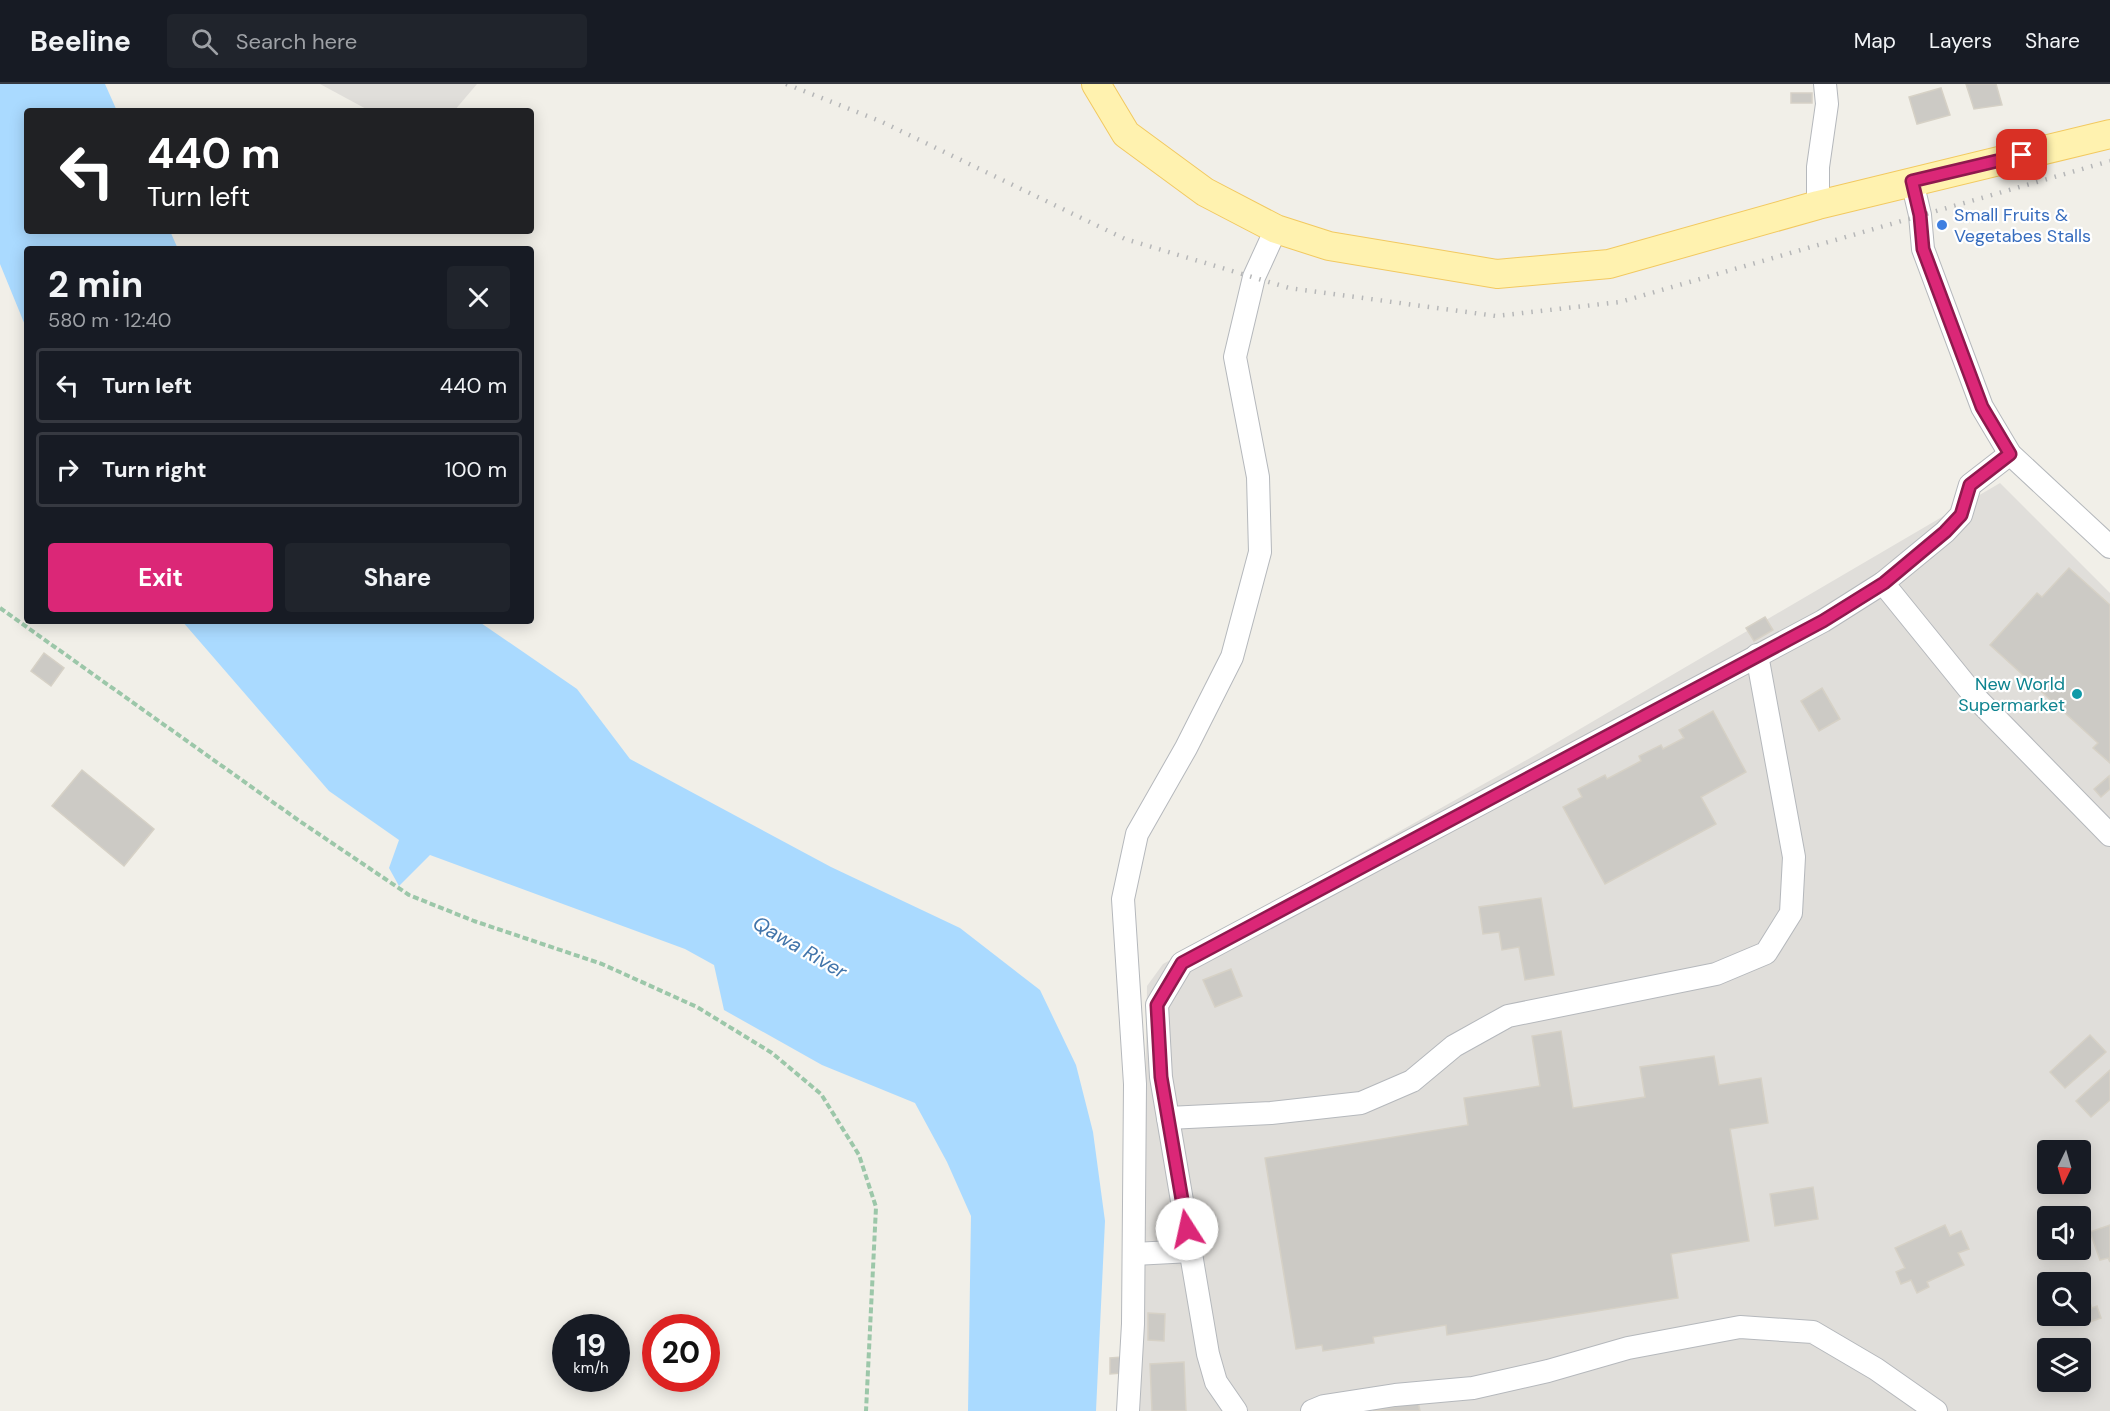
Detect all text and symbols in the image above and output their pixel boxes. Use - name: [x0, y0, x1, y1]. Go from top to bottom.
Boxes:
- search box: [167, 14, 587, 68]
- text: Beeline: [30, 23, 131, 60]
- icon: search: [188, 25, 221, 58]
- text: Search here: [236, 27, 357, 56]
- text: Map: [1854, 27, 1896, 55]
- text: Layers: [1929, 27, 1992, 55]
- text: Share: [2025, 27, 2080, 55]
- text: 440 m: [147, 126, 281, 181]
- pin: [1996, 129, 2047, 180]
- icon: left: [48, 132, 126, 210]
- icon: arrive: [2005, 138, 2038, 171]
- text: Turn left: [147, 179, 250, 214]
- place label: Small Fruits & Vegetabes Stalls: [1954, 203, 2091, 248]
- marker: Small Fruits & Vegetabes Stalls: [1935, 218, 1949, 232]
- text: 2 min: [48, 261, 143, 308]
- button: close: [447, 266, 510, 329]
- text: 580 m · 12:40: [48, 307, 171, 333]
- icon: left: [51, 369, 84, 402]
- text: Turn left: [102, 371, 192, 400]
- text: 440 m: [440, 371, 507, 400]
- icon: right: [51, 453, 84, 486]
- text: Turn right: [102, 455, 207, 484]
- text: 100 m: [445, 455, 507, 484]
- button: Exit: [48, 543, 273, 612]
- button: Share: [285, 543, 510, 612]
- place label: New World Supermarket: [1958, 672, 2065, 717]
- marker: New World Supermarket: [2070, 687, 2084, 701]
- water label: Qawa River: [748, 910, 852, 985]
- north arrow: [2037, 1140, 2091, 1194]
- map controls: [2037, 1140, 2091, 1392]
- position arrow: [1155, 1197, 1219, 1261]
- button: sound: [2037, 1206, 2091, 1260]
- button: search: [2037, 1272, 2091, 1326]
- speed limit sign: 20: [642, 1314, 720, 1392]
- text: 19: [576, 1326, 606, 1365]
- button: layers: [2037, 1338, 2091, 1392]
- text: km/h: [573, 1358, 609, 1378]

